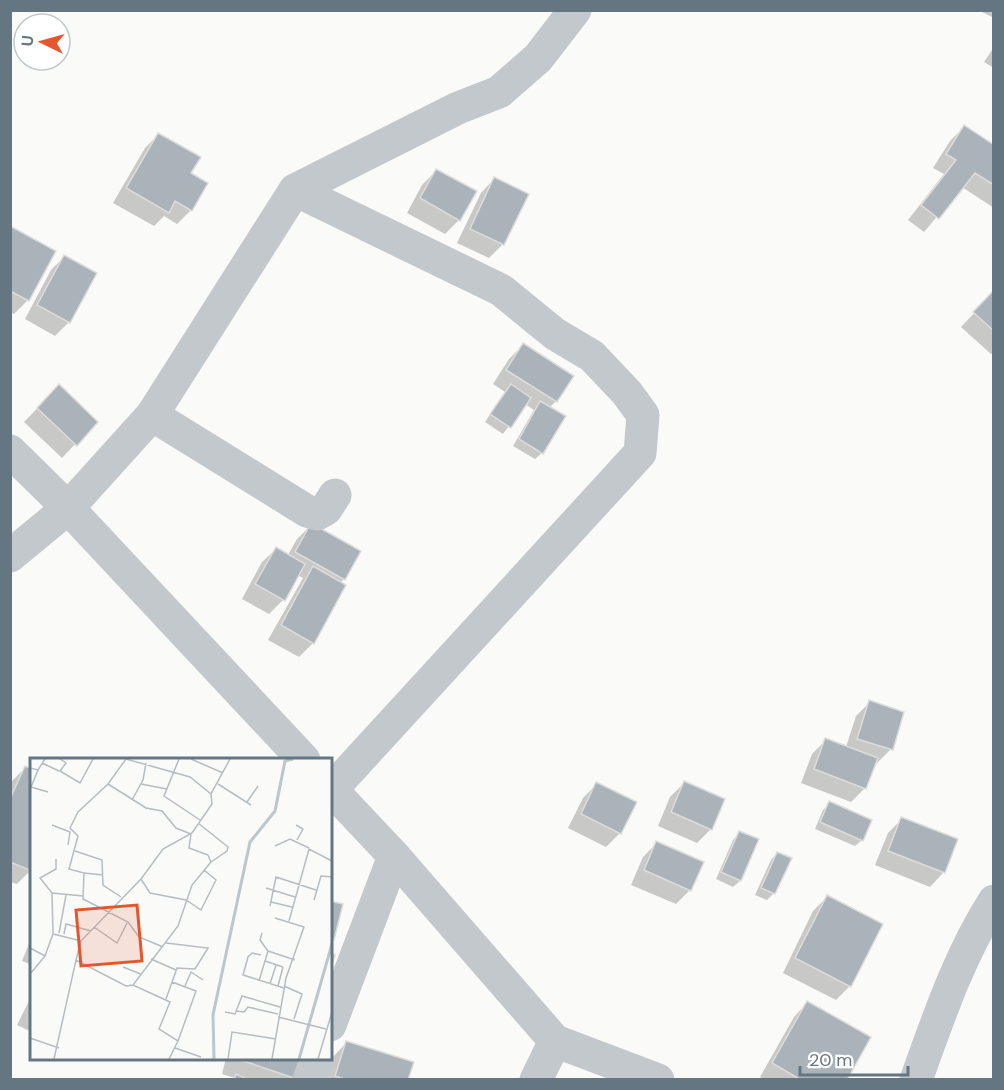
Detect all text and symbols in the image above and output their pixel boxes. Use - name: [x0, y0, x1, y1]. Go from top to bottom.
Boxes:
- north arrow: [12, 12, 72, 72]
- text: U: [17, 34, 38, 47]
- inset map: [30, 758, 332, 1060]
- scale bar: [800, 1039, 908, 1077]
- text: 20 m: [809, 1048, 852, 1072]

